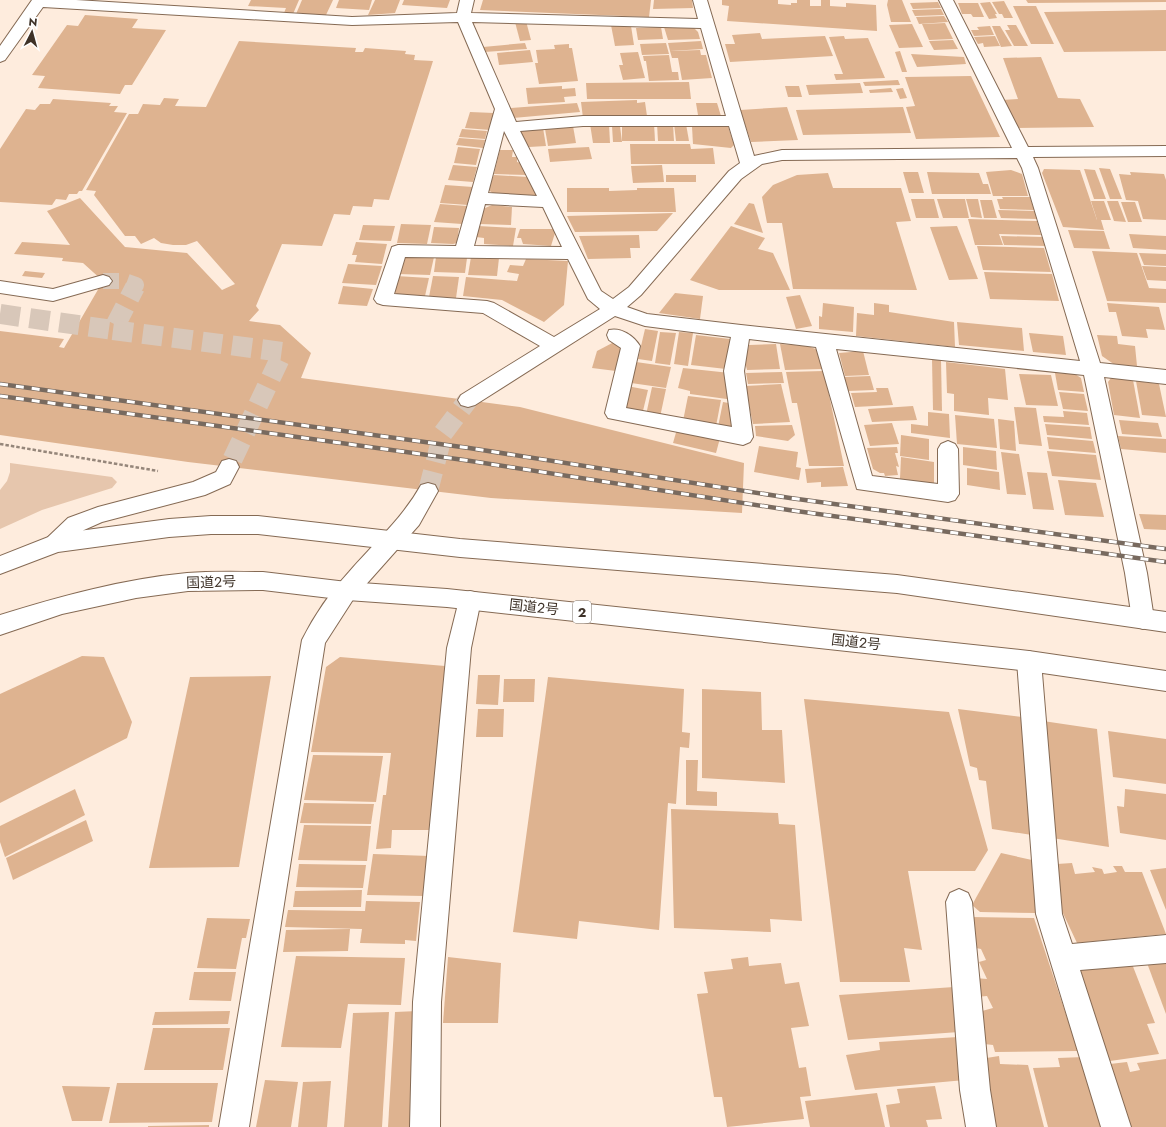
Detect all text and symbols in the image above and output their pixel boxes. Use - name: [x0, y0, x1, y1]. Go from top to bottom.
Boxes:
- north arrow: [12, 12, 52, 52]
- text: N: [28, 14, 38, 30]
- street label: 国道2号: [186, 571, 236, 593]
- street label: 国道2号: [508, 594, 560, 620]
- road number: 2: [573, 601, 591, 623]
- street label: 国道2号: [830, 629, 882, 655]

